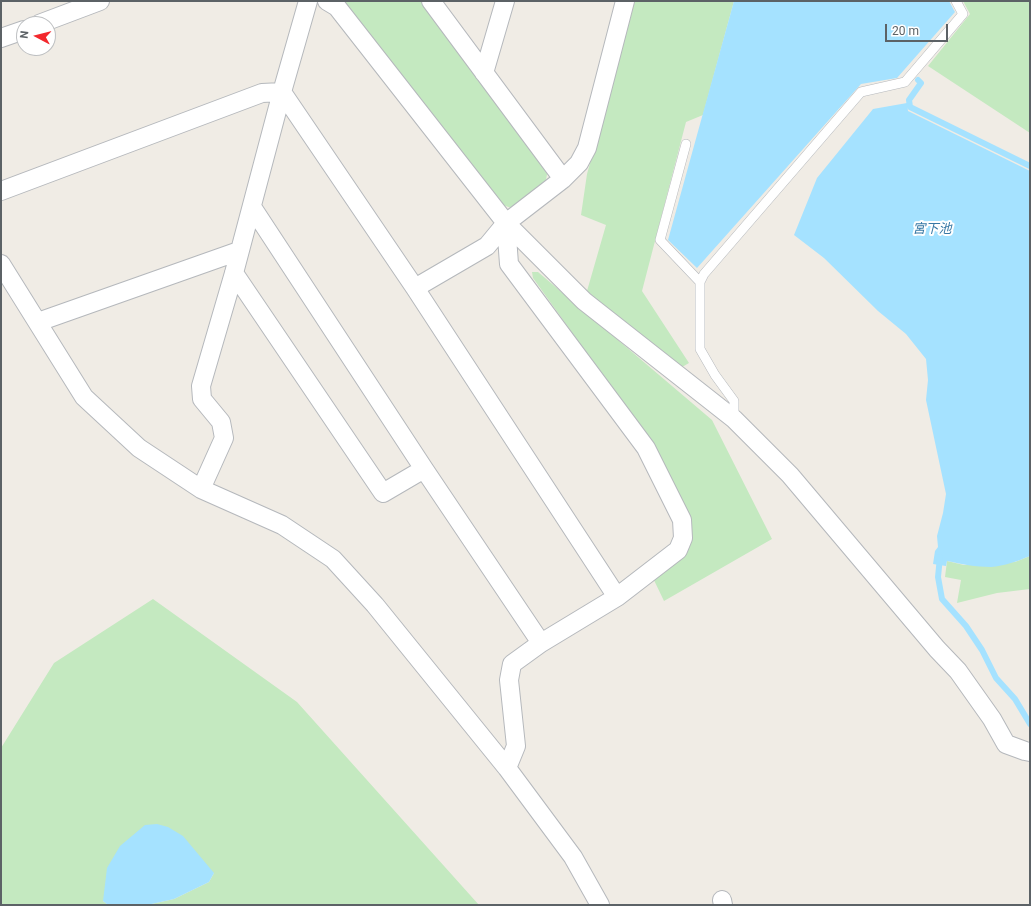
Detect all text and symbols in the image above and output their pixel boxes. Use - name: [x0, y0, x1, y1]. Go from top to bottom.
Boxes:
- north arrow: [16, 16, 56, 56]
- scale bar: [887, 16, 950, 42]
- text: 20 m: [892, 24, 919, 38]
- text: N: [18, 30, 32, 39]
- water label: 宮下池: [913, 222, 951, 238]

